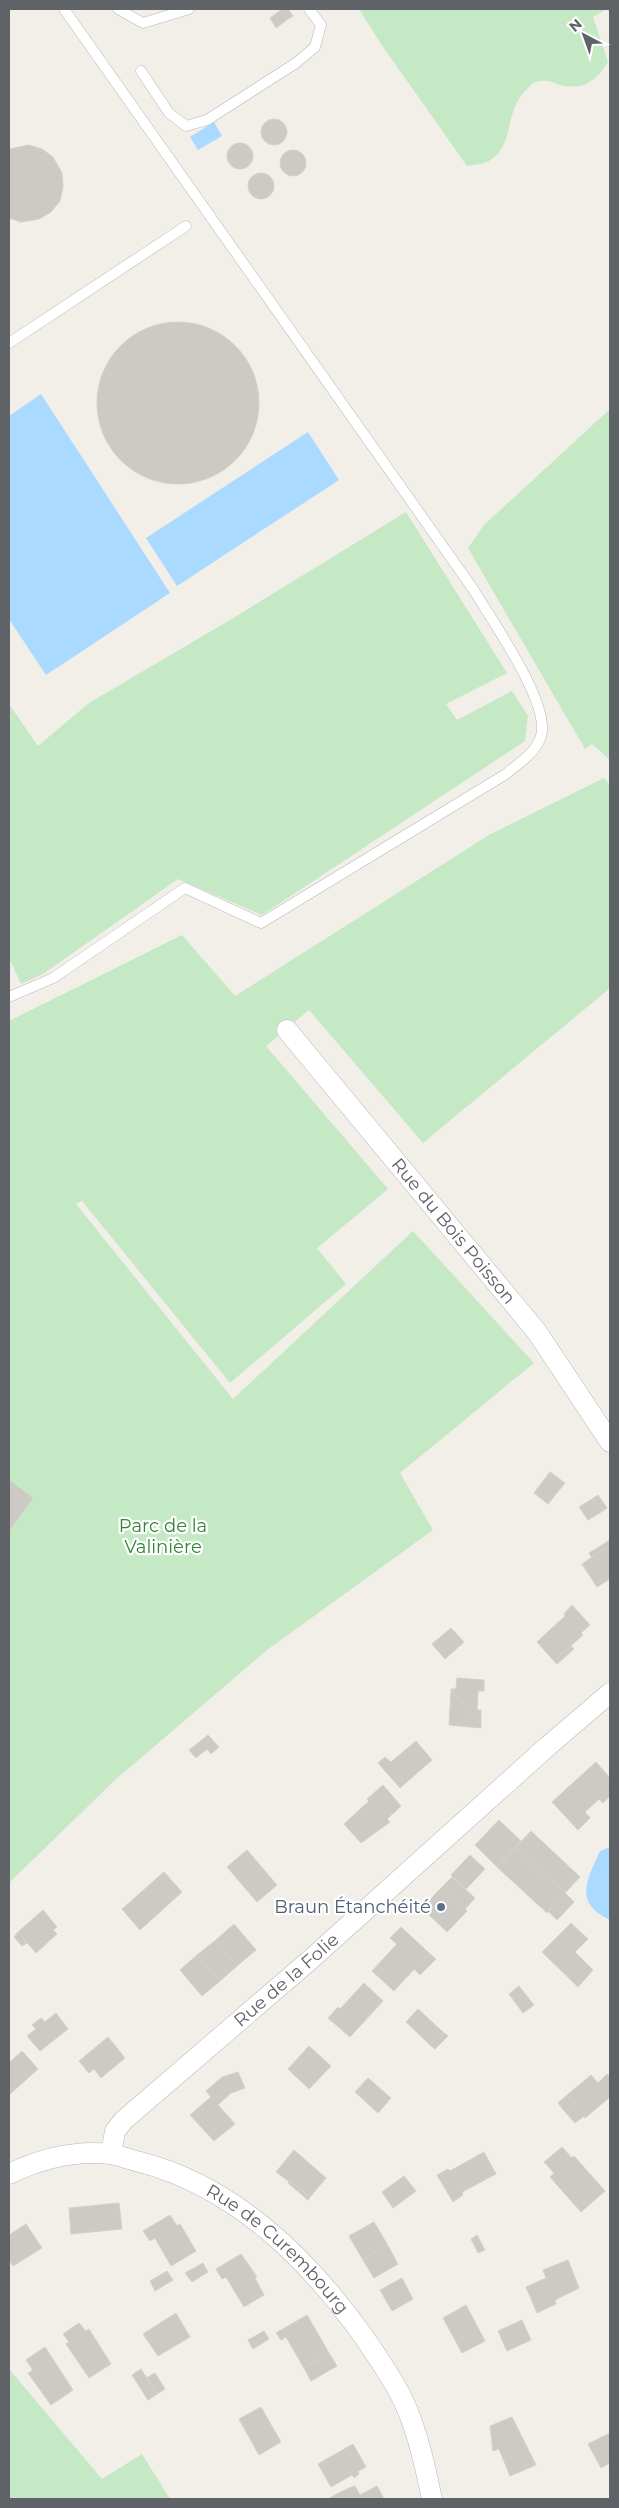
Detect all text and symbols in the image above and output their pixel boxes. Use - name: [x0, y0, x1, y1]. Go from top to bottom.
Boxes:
- north arrow: [559, 10, 609, 60]
- text: N: [565, 15, 586, 36]
- street label: Rue du Bois Poisson: [387, 1154, 520, 1309]
- park label: Parc de la Valinière: [119, 1515, 207, 1558]
- place label: Braun Étanchéité: [274, 1896, 431, 1918]
- marker: Braun Étanchéité: [435, 1901, 447, 1913]
- street label: Rue de la Folie: [229, 1928, 343, 2031]
- street label: Rue de Curembourg: [202, 2179, 353, 2318]

